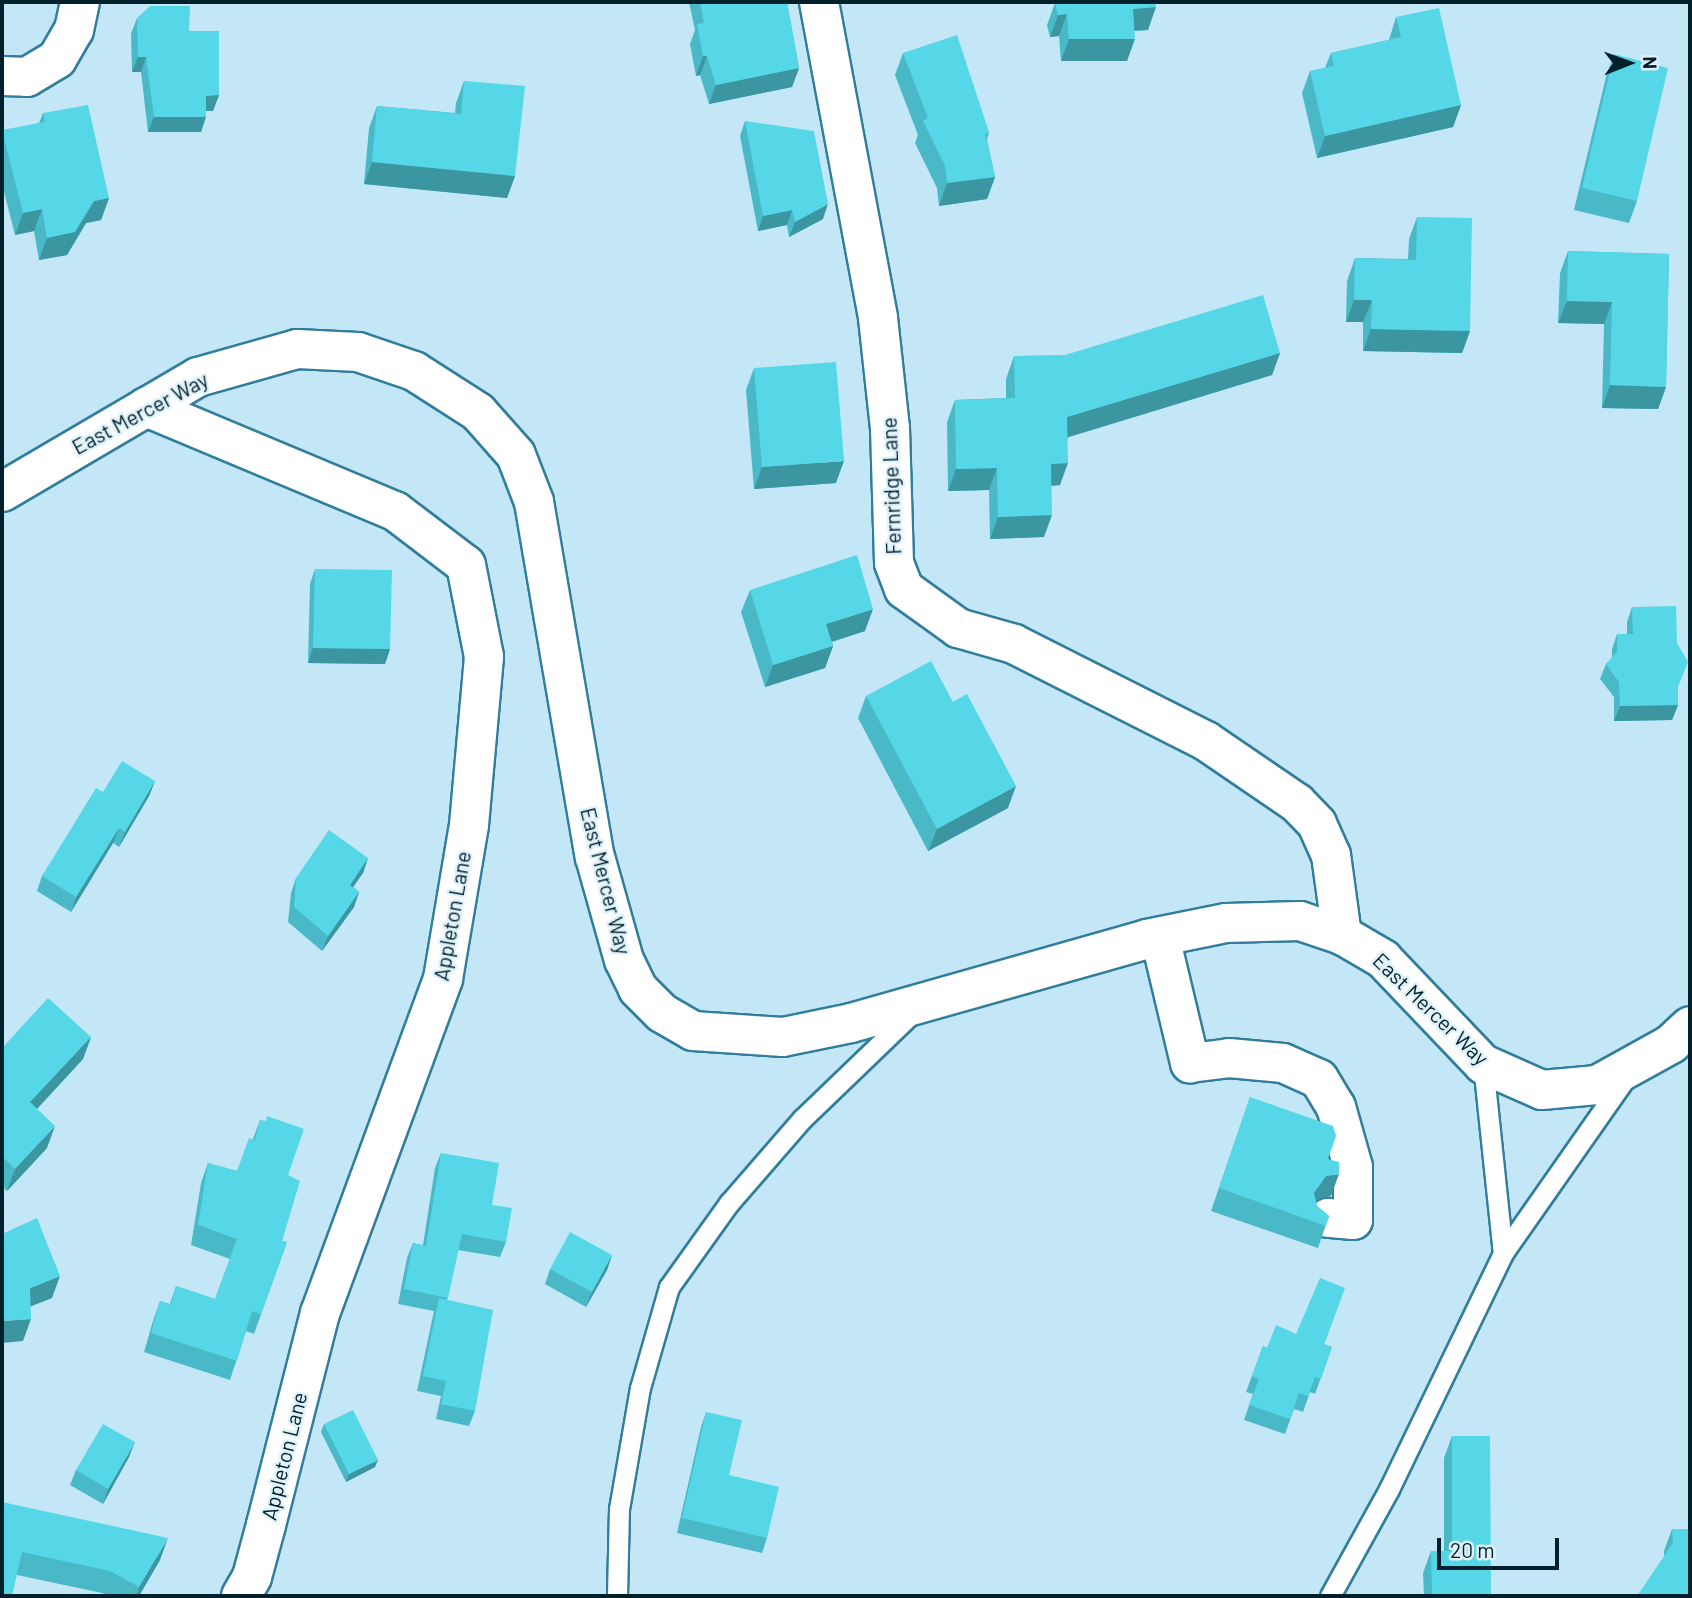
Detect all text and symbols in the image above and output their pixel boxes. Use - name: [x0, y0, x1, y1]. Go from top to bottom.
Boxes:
- north arrow: [1594, 28, 1664, 98]
- text: N: [1639, 56, 1662, 69]
- street label: East Mercer Way: [68, 366, 212, 460]
- street label: Fernridge Lane: [876, 417, 906, 555]
- street label: East Mercer Way: [576, 805, 636, 957]
- street label: Appleton Lane: [428, 849, 476, 983]
- street label: East Mercer Way: [1368, 948, 1494, 1070]
- street label: Appleton Lane: [256, 1389, 312, 1523]
- scale bar: [1440, 1524, 1562, 1568]
- text: 20 m: [1450, 1537, 1495, 1562]

